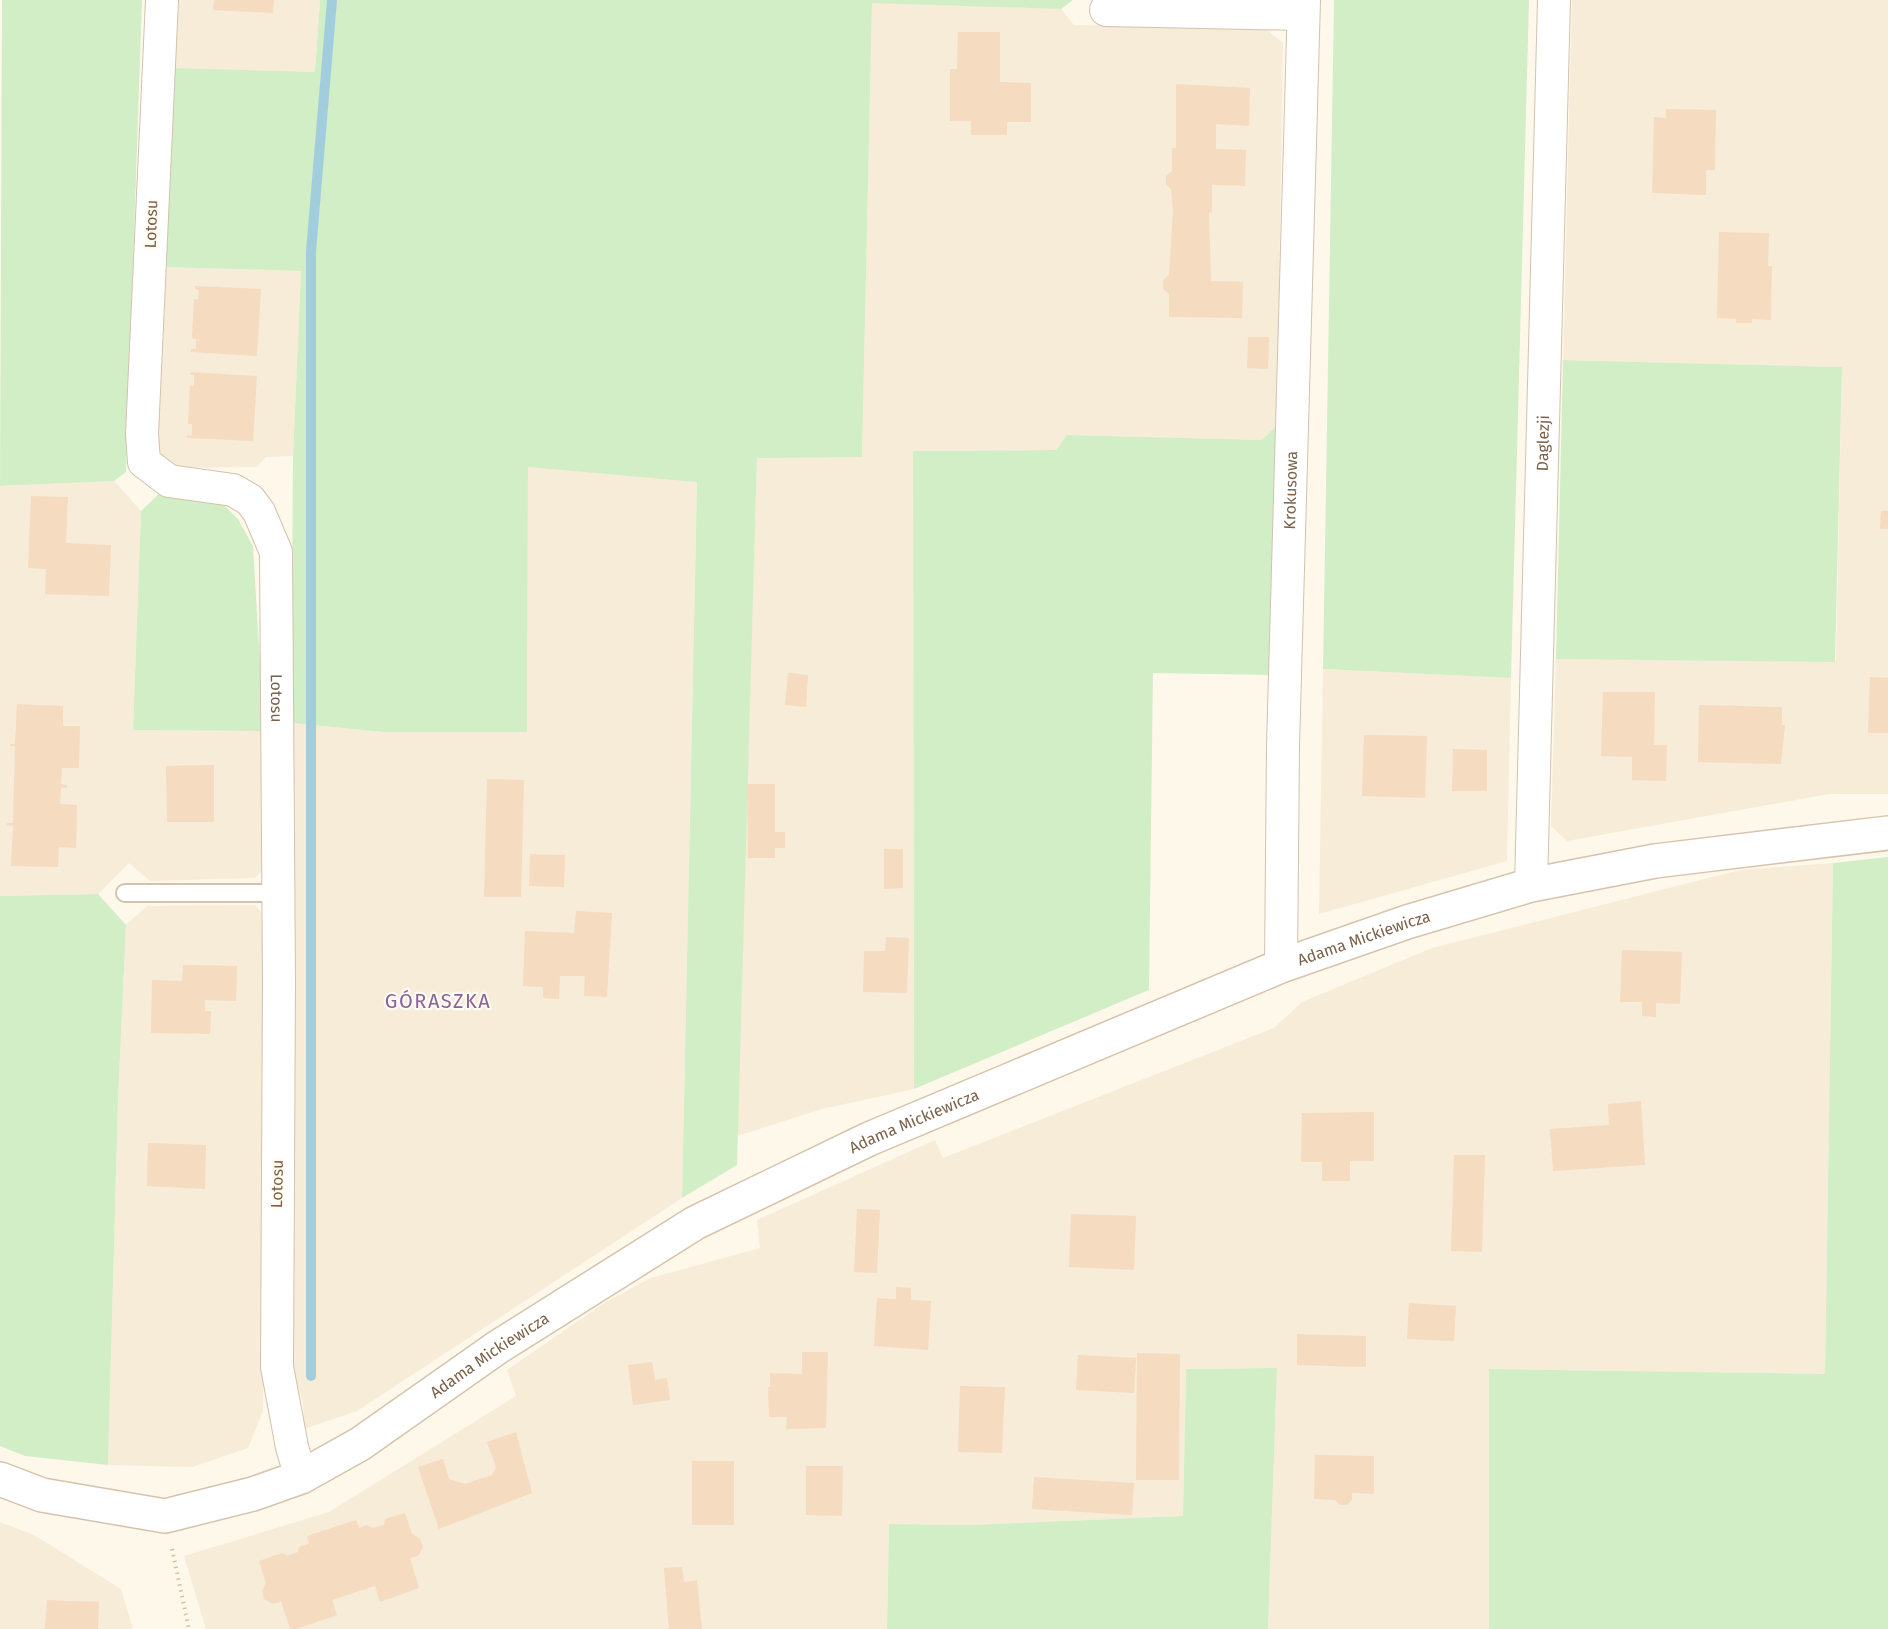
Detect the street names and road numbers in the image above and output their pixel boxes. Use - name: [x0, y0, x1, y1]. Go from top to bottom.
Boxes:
- street label: Lotosu: [141, 199, 161, 249]
- street label: Daglezji: [1532, 415, 1553, 472]
- street label: Krokusowa: [1280, 450, 1301, 530]
- street label: Lotosu: [267, 674, 287, 723]
- street label: Adama Mickiewicza: [1295, 906, 1432, 969]
- street label: Adama Mickiewicza: [846, 1085, 982, 1157]
- street label: Lotosu: [267, 1160, 287, 1208]
- street label: Adama Mickiewicza: [426, 1308, 552, 1402]

